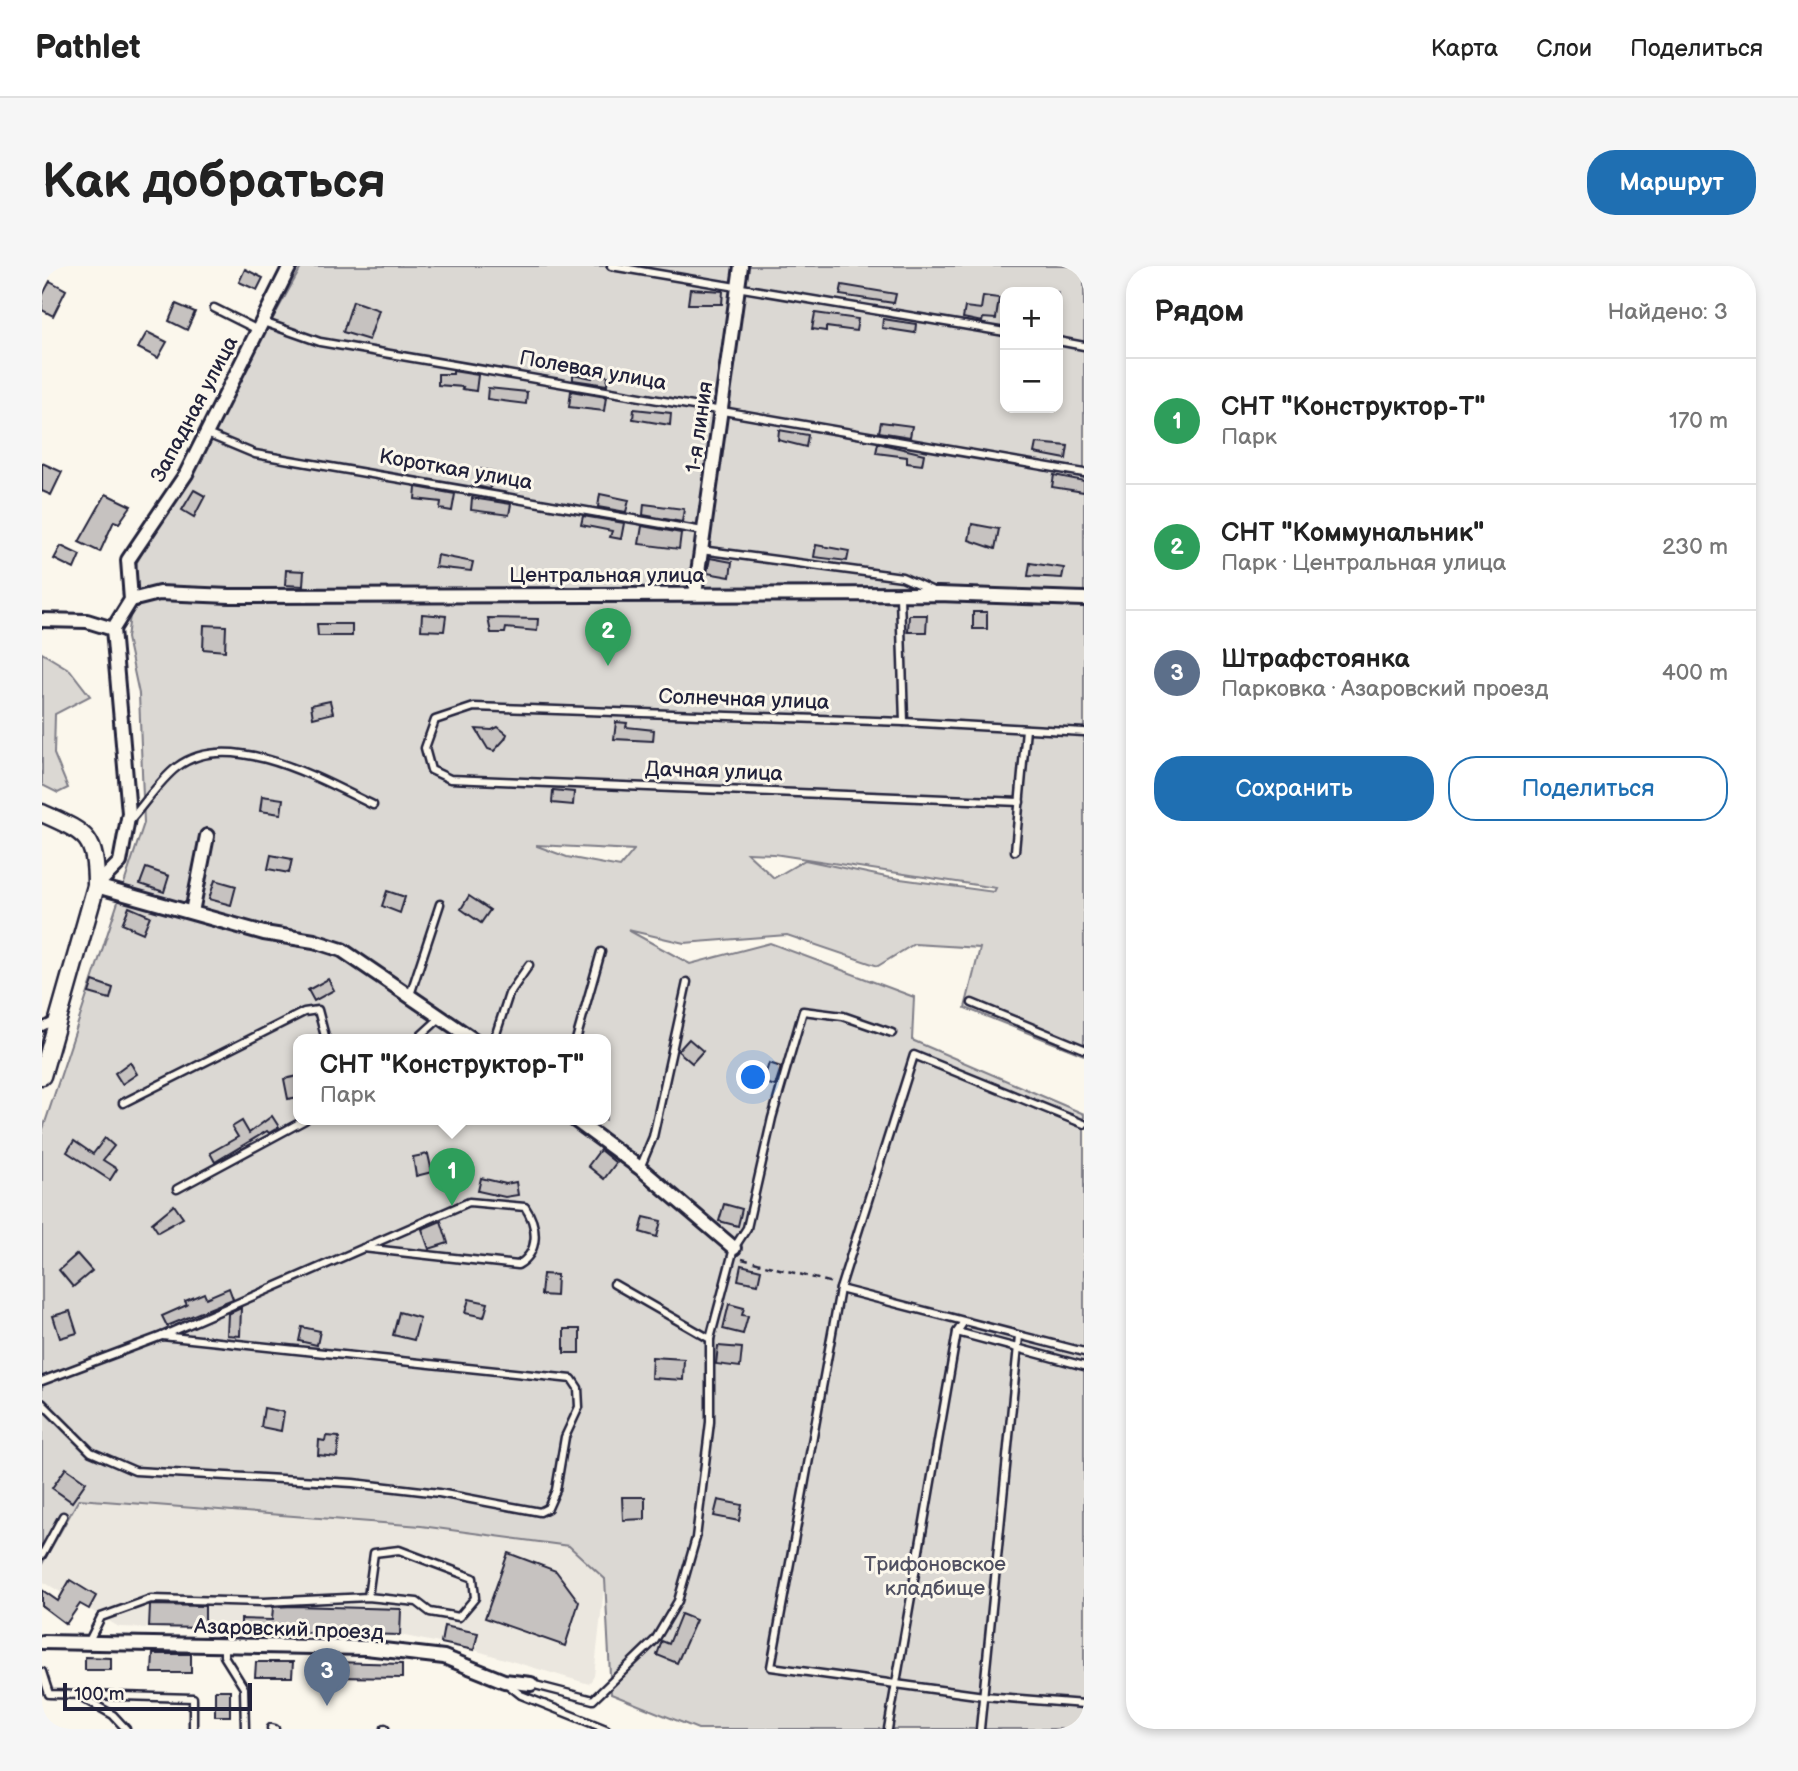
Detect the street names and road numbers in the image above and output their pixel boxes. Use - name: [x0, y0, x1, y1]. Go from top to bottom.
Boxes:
- street label: Западная улица: [145, 331, 244, 487]
- street label: Полевая улица: [517, 345, 669, 396]
- street label: 1-я линия: [681, 380, 718, 474]
- street label: Короткая улица: [377, 444, 535, 495]
- street label: Центральная улица: [509, 563, 705, 588]
- street label: Солнечная улица: [658, 684, 830, 715]
- street label: Дачная улица: [645, 757, 784, 786]
- street label: Азаровский проезд: [193, 1614, 384, 1645]

